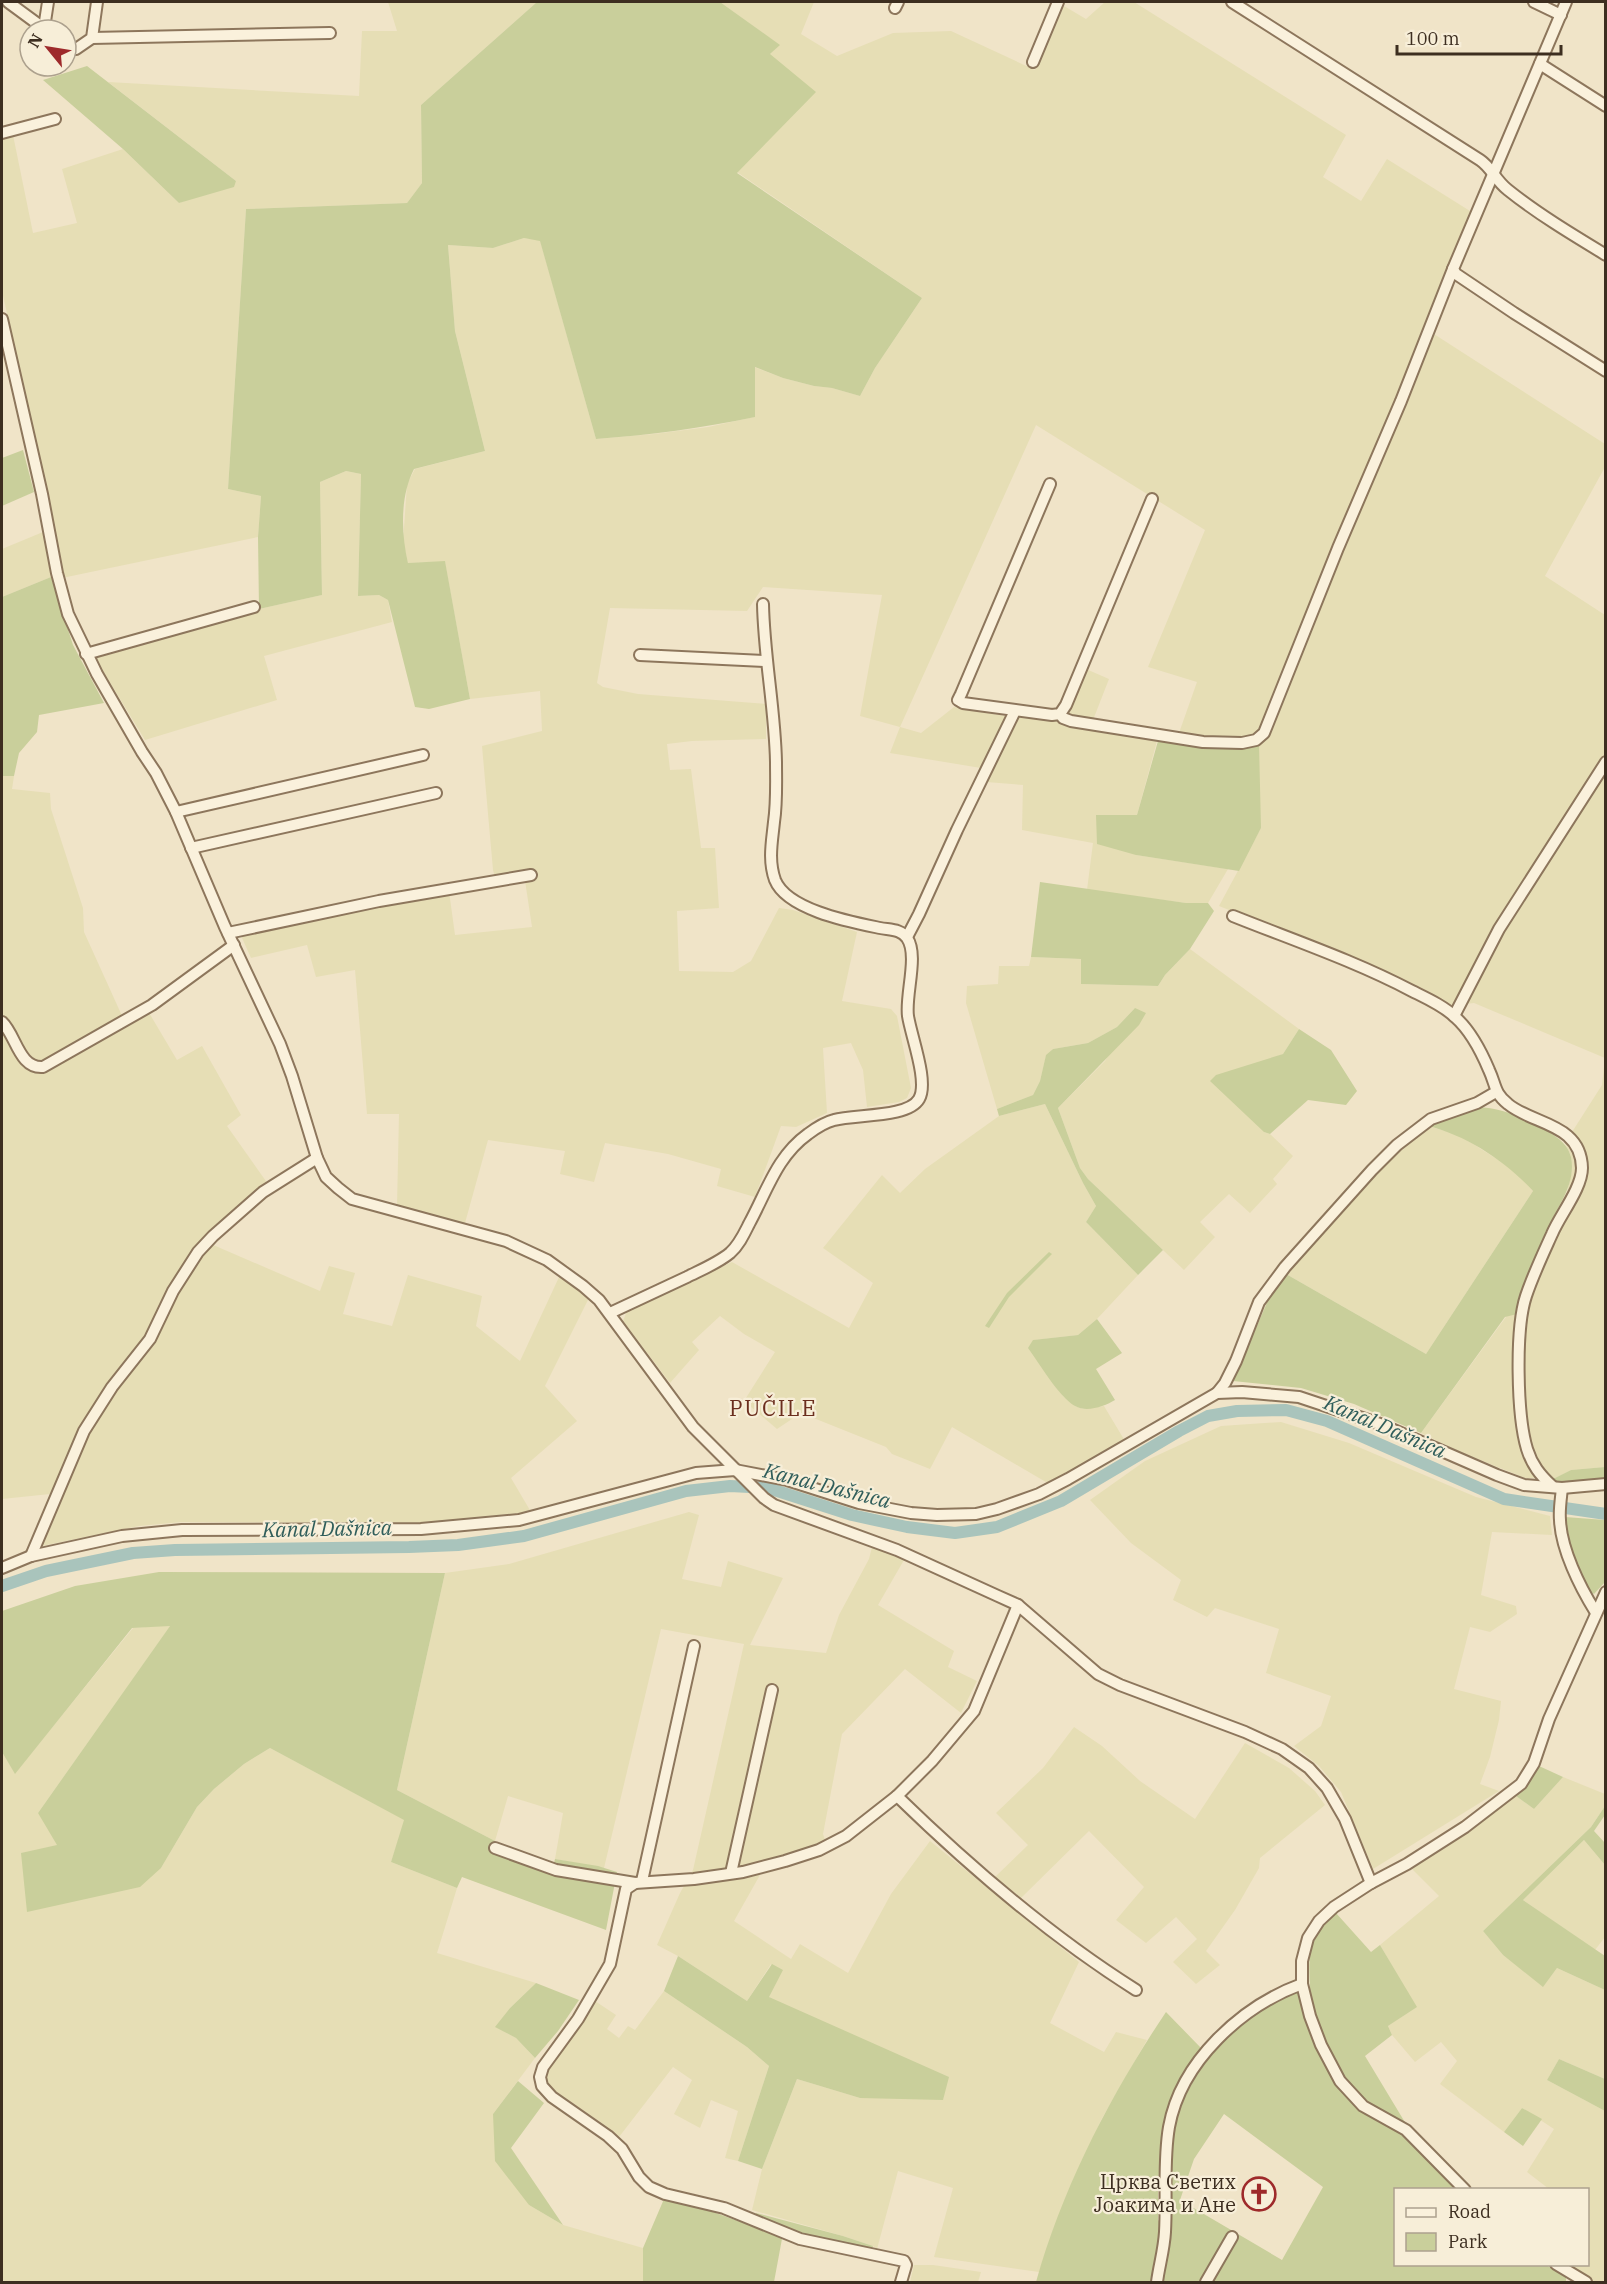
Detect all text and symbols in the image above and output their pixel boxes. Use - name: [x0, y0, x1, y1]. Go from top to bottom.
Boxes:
- north arrow: [18, 18, 78, 78]
- scale bar: [1397, 18, 1560, 56]
- text: 100 m: [1406, 27, 1460, 50]
- text: N: [23, 30, 47, 51]
- water label: Kanal Dašnica: [1319, 1387, 1451, 1465]
- district label: PUČILE: [729, 1393, 817, 1422]
- water label: Kanal Dašnica: [760, 1455, 894, 1514]
- water label: Kanal Dašnica: [261, 1513, 393, 1543]
- place label: Црква Светих Јоакима и Ане: [1094, 2168, 1236, 2218]
- church icon: Црква Светих Јоакима и Ане: [1241, 2176, 1277, 2212]
- legend: [1394, 2188, 1589, 2266]
- text: Road: [1448, 2200, 1491, 2223]
- text: Park: [1448, 2230, 1488, 2253]

